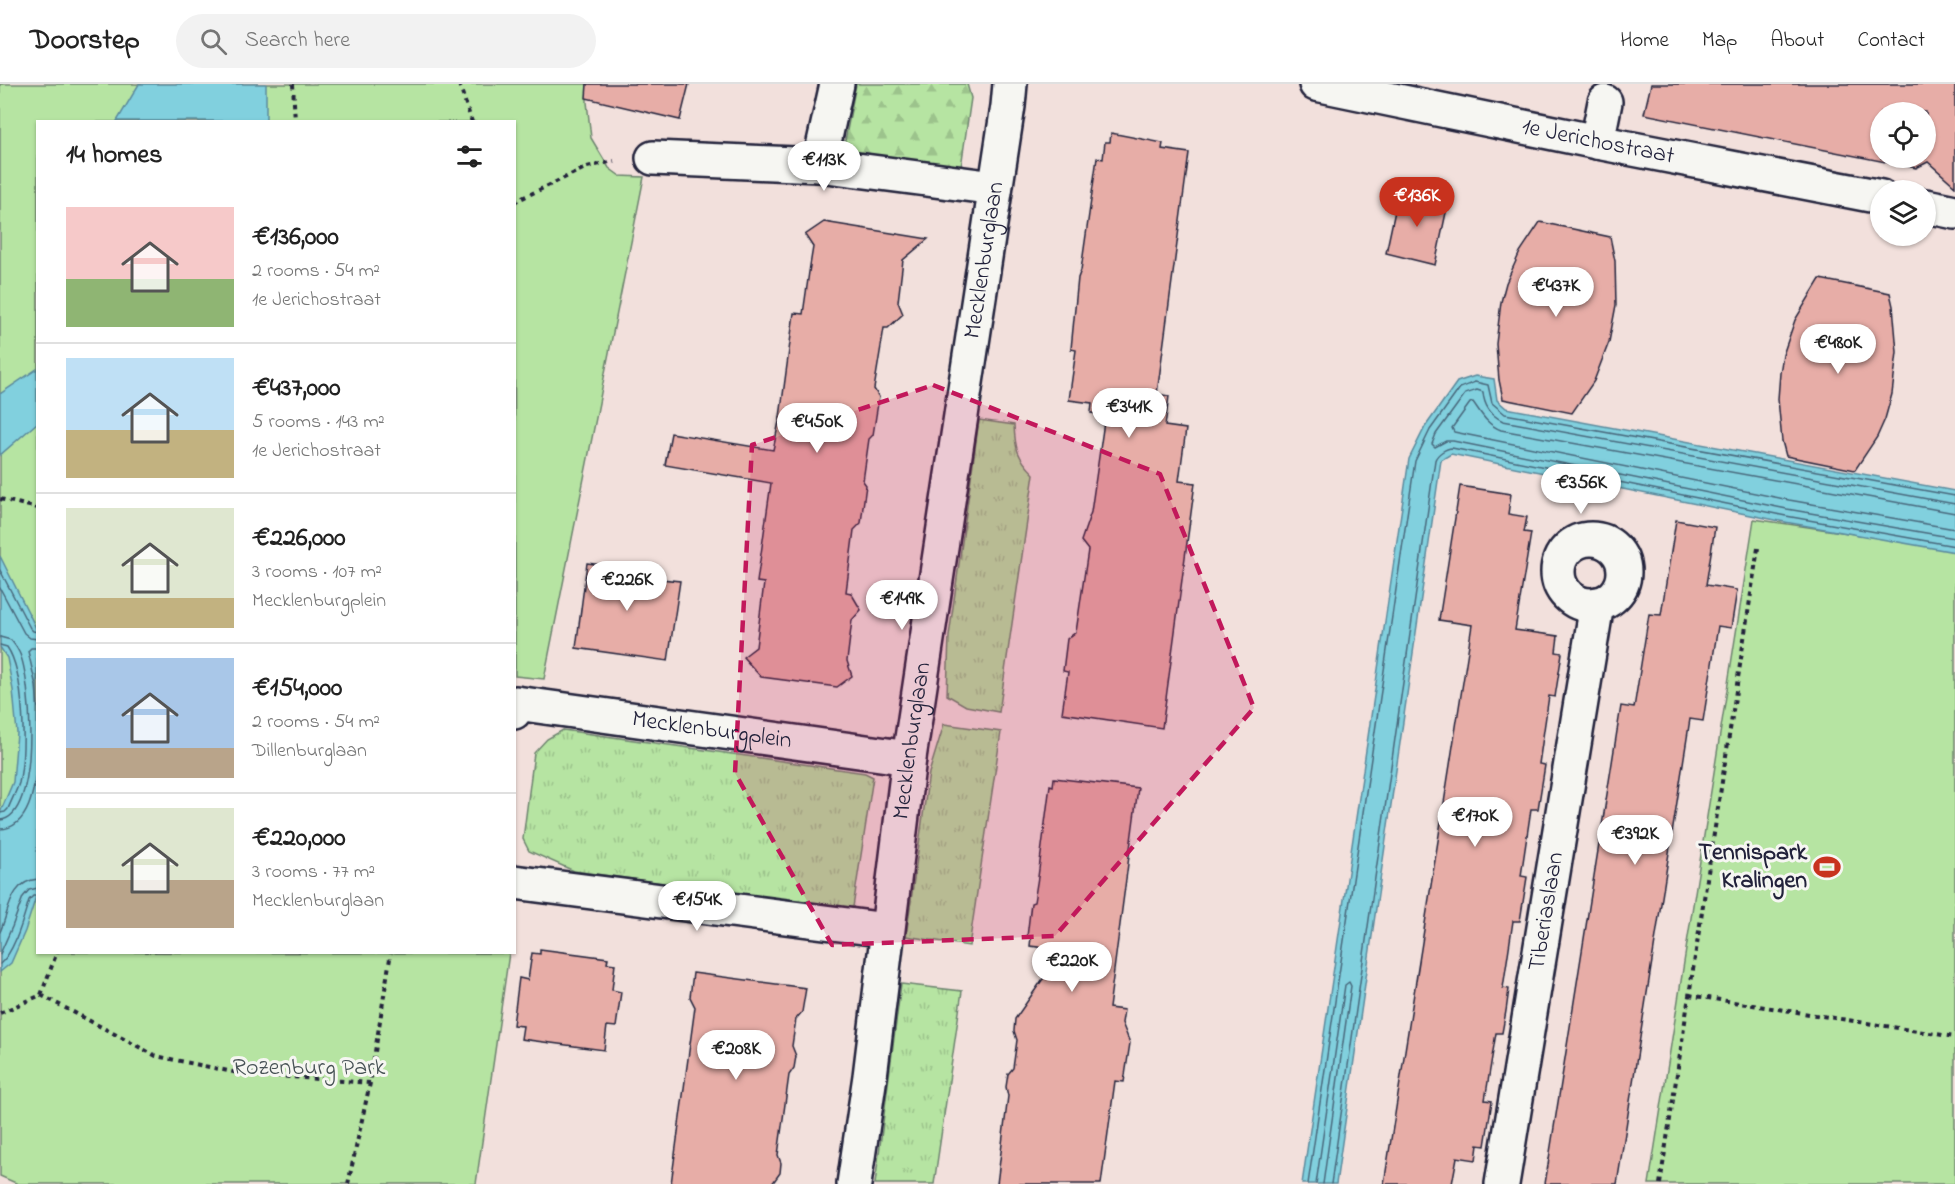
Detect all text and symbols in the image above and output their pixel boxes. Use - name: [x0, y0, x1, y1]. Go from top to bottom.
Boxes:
- search box: [176, 14, 596, 68]
- text: Doorstep: [30, 21, 140, 62]
- icon: search: [197, 25, 230, 58]
- text: Search here: [245, 25, 350, 57]
- text: Home: [1620, 26, 1669, 56]
- text: Map: [1702, 26, 1737, 56]
- text: About: [1770, 26, 1824, 56]
- text: Contact: [1857, 26, 1925, 56]
- map controls: [1870, 102, 1936, 246]
- button: locate: [1870, 102, 1936, 168]
- street label: 1e Jerichostraat: [1519, 109, 1677, 174]
- text: 14 homes: [66, 137, 162, 175]
- icon: filters: [453, 140, 486, 173]
- pin: €113K: [782, 141, 866, 192]
- text: €113K: [802, 146, 846, 175]
- pin: €136K: [1375, 177, 1459, 228]
- street label: Mecklenburglaan: [955, 179, 1014, 341]
- button: layers: [1870, 180, 1936, 246]
- text: €136K: [1393, 182, 1441, 211]
- text: €136,000: [252, 219, 339, 257]
- icon: home: [114, 231, 186, 303]
- text: 2 rooms · 54 m²: [252, 257, 380, 286]
- pin: €437K: [1514, 267, 1598, 318]
- text: €437K: [1532, 272, 1580, 301]
- text: 1e Jerichostraat: [252, 286, 381, 315]
- pin: €480K: [1796, 324, 1880, 375]
- text: €480K: [1814, 329, 1862, 358]
- text: €437,000: [252, 370, 340, 408]
- icon: home: [114, 382, 186, 454]
- pin: €341K: [1087, 388, 1171, 439]
- text: €341K: [1106, 393, 1152, 422]
- pin: €450K: [775, 403, 859, 454]
- text: 5 rooms · 143 m²: [252, 408, 385, 437]
- text: €450K: [791, 408, 843, 437]
- text: 1e Jerichostraat: [252, 437, 381, 466]
- pin: €356K: [1539, 464, 1623, 515]
- text: €356K: [1555, 469, 1607, 498]
- text: €226,000: [252, 520, 346, 558]
- icon: home: [114, 532, 186, 604]
- text: 3 rooms · 107 m²: [252, 558, 382, 587]
- pin: €226K: [585, 561, 669, 612]
- text: €226K: [601, 566, 653, 595]
- pin: €149K: [860, 580, 944, 631]
- text: €149K: [880, 585, 924, 614]
- text: Mecklenburgplein: [252, 587, 386, 616]
- street label: Mecklenburglaan: [884, 660, 941, 822]
- text: €154,000: [252, 670, 342, 708]
- icon: home: [114, 682, 186, 754]
- street label: Mecklenburgplein: [630, 702, 794, 759]
- text: 2 rooms · 54 m²: [252, 708, 380, 737]
- text: Dillenburglaan: [252, 737, 367, 766]
- pin: €170K: [1433, 797, 1517, 848]
- text: €170K: [1452, 802, 1498, 831]
- pin: €392K: [1593, 815, 1677, 866]
- text: €220,000: [252, 820, 345, 858]
- text: €392K: [1611, 820, 1659, 849]
- icon: home: [114, 832, 186, 904]
- place label: Tennispark Kralingen: [1698, 836, 1807, 900]
- street label: Tiberiaslaan: [1520, 849, 1574, 974]
- sports icon: Tennispark Kralingen: [1812, 852, 1842, 882]
- text: 3 rooms · 77 m²: [252, 858, 375, 887]
- pin: €154K: [655, 881, 739, 932]
- text: €154K: [672, 886, 722, 915]
- text: Mecklenburglaan: [252, 887, 384, 916]
- pin: €220K: [1030, 942, 1114, 993]
- text: €220K: [1046, 947, 1098, 976]
- pin: €208K: [694, 1030, 778, 1081]
- text: €208K: [711, 1035, 761, 1064]
- park label: Rozenburg Park: [233, 1051, 386, 1086]

